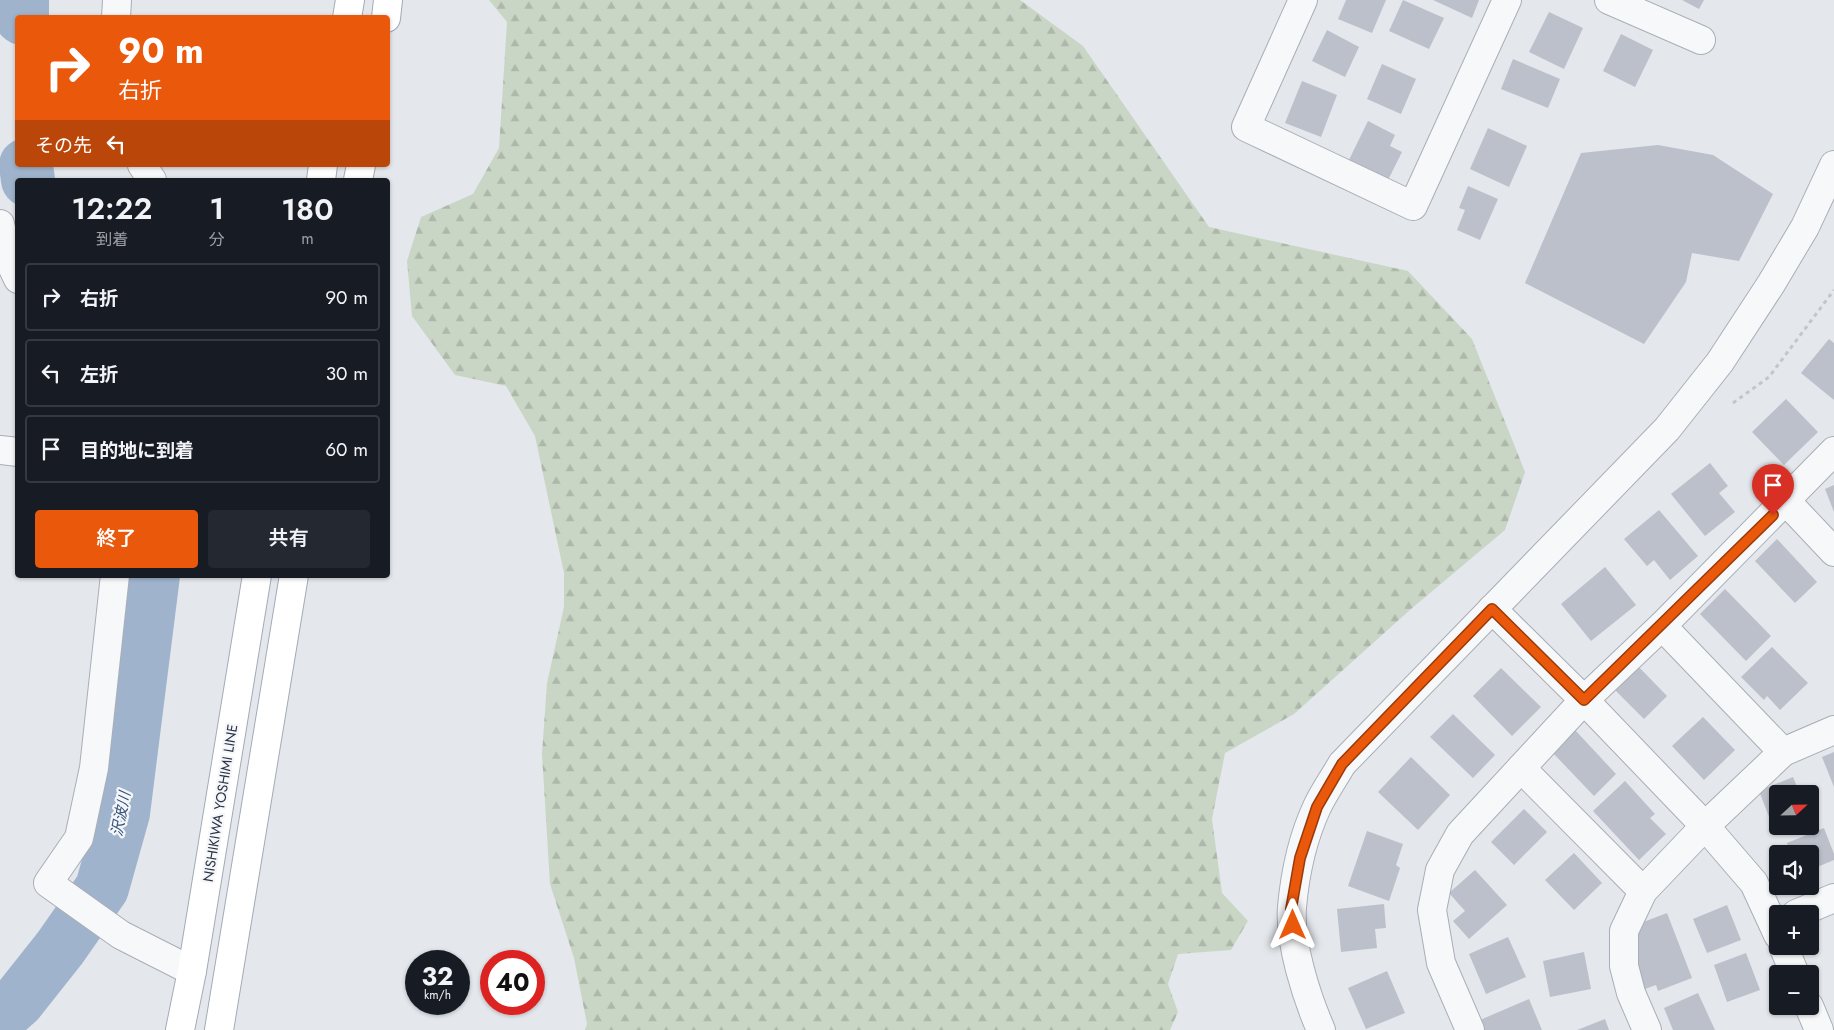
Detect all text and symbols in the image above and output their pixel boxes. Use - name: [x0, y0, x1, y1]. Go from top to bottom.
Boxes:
- text: 90 m: [118, 26, 204, 76]
- icon: right: [35, 35, 100, 100]
- text: 右折: [118, 74, 162, 106]
- icon: left: [102, 130, 130, 158]
- text: その先: [35, 132, 92, 159]
- text: 12:22: [72, 187, 152, 230]
- text: 1: [209, 187, 224, 230]
- text: 180: [281, 188, 333, 231]
- text: m: [301, 227, 314, 250]
- text: 到着: [96, 228, 128, 251]
- text: 分: [209, 228, 225, 251]
- icon: right: [37, 283, 65, 311]
- text: 90 m: [325, 284, 368, 311]
- text: 右折: [80, 285, 118, 312]
- icon: left: [37, 359, 65, 387]
- text: 30 m: [326, 360, 368, 387]
- text: 左折: [80, 361, 118, 388]
- icon: arrive: [37, 435, 65, 463]
- text: 60 m: [325, 436, 368, 463]
- text: 目的地に到着: [80, 437, 194, 464]
- pin: [1752, 464, 1794, 515]
- icon: arrive: [1759, 471, 1787, 499]
- button: 終了: [35, 510, 198, 568]
- button: 共有: [208, 510, 370, 568]
- street label: NISHIKIWA YOSHIMI LINE: [198, 723, 242, 883]
- north arrow: [1769, 785, 1819, 835]
- map controls: [1769, 785, 1819, 1015]
- water label: 沢波川: [106, 788, 136, 838]
- button: sound: [1769, 845, 1819, 895]
- position arrow: [1266, 898, 1318, 950]
- button: +: [1769, 905, 1819, 955]
- speed limit sign: 40: [480, 950, 545, 1015]
- text: 32: [422, 958, 453, 994]
- button: −: [1769, 965, 1819, 1015]
- text: km/h: [424, 986, 451, 1004]

